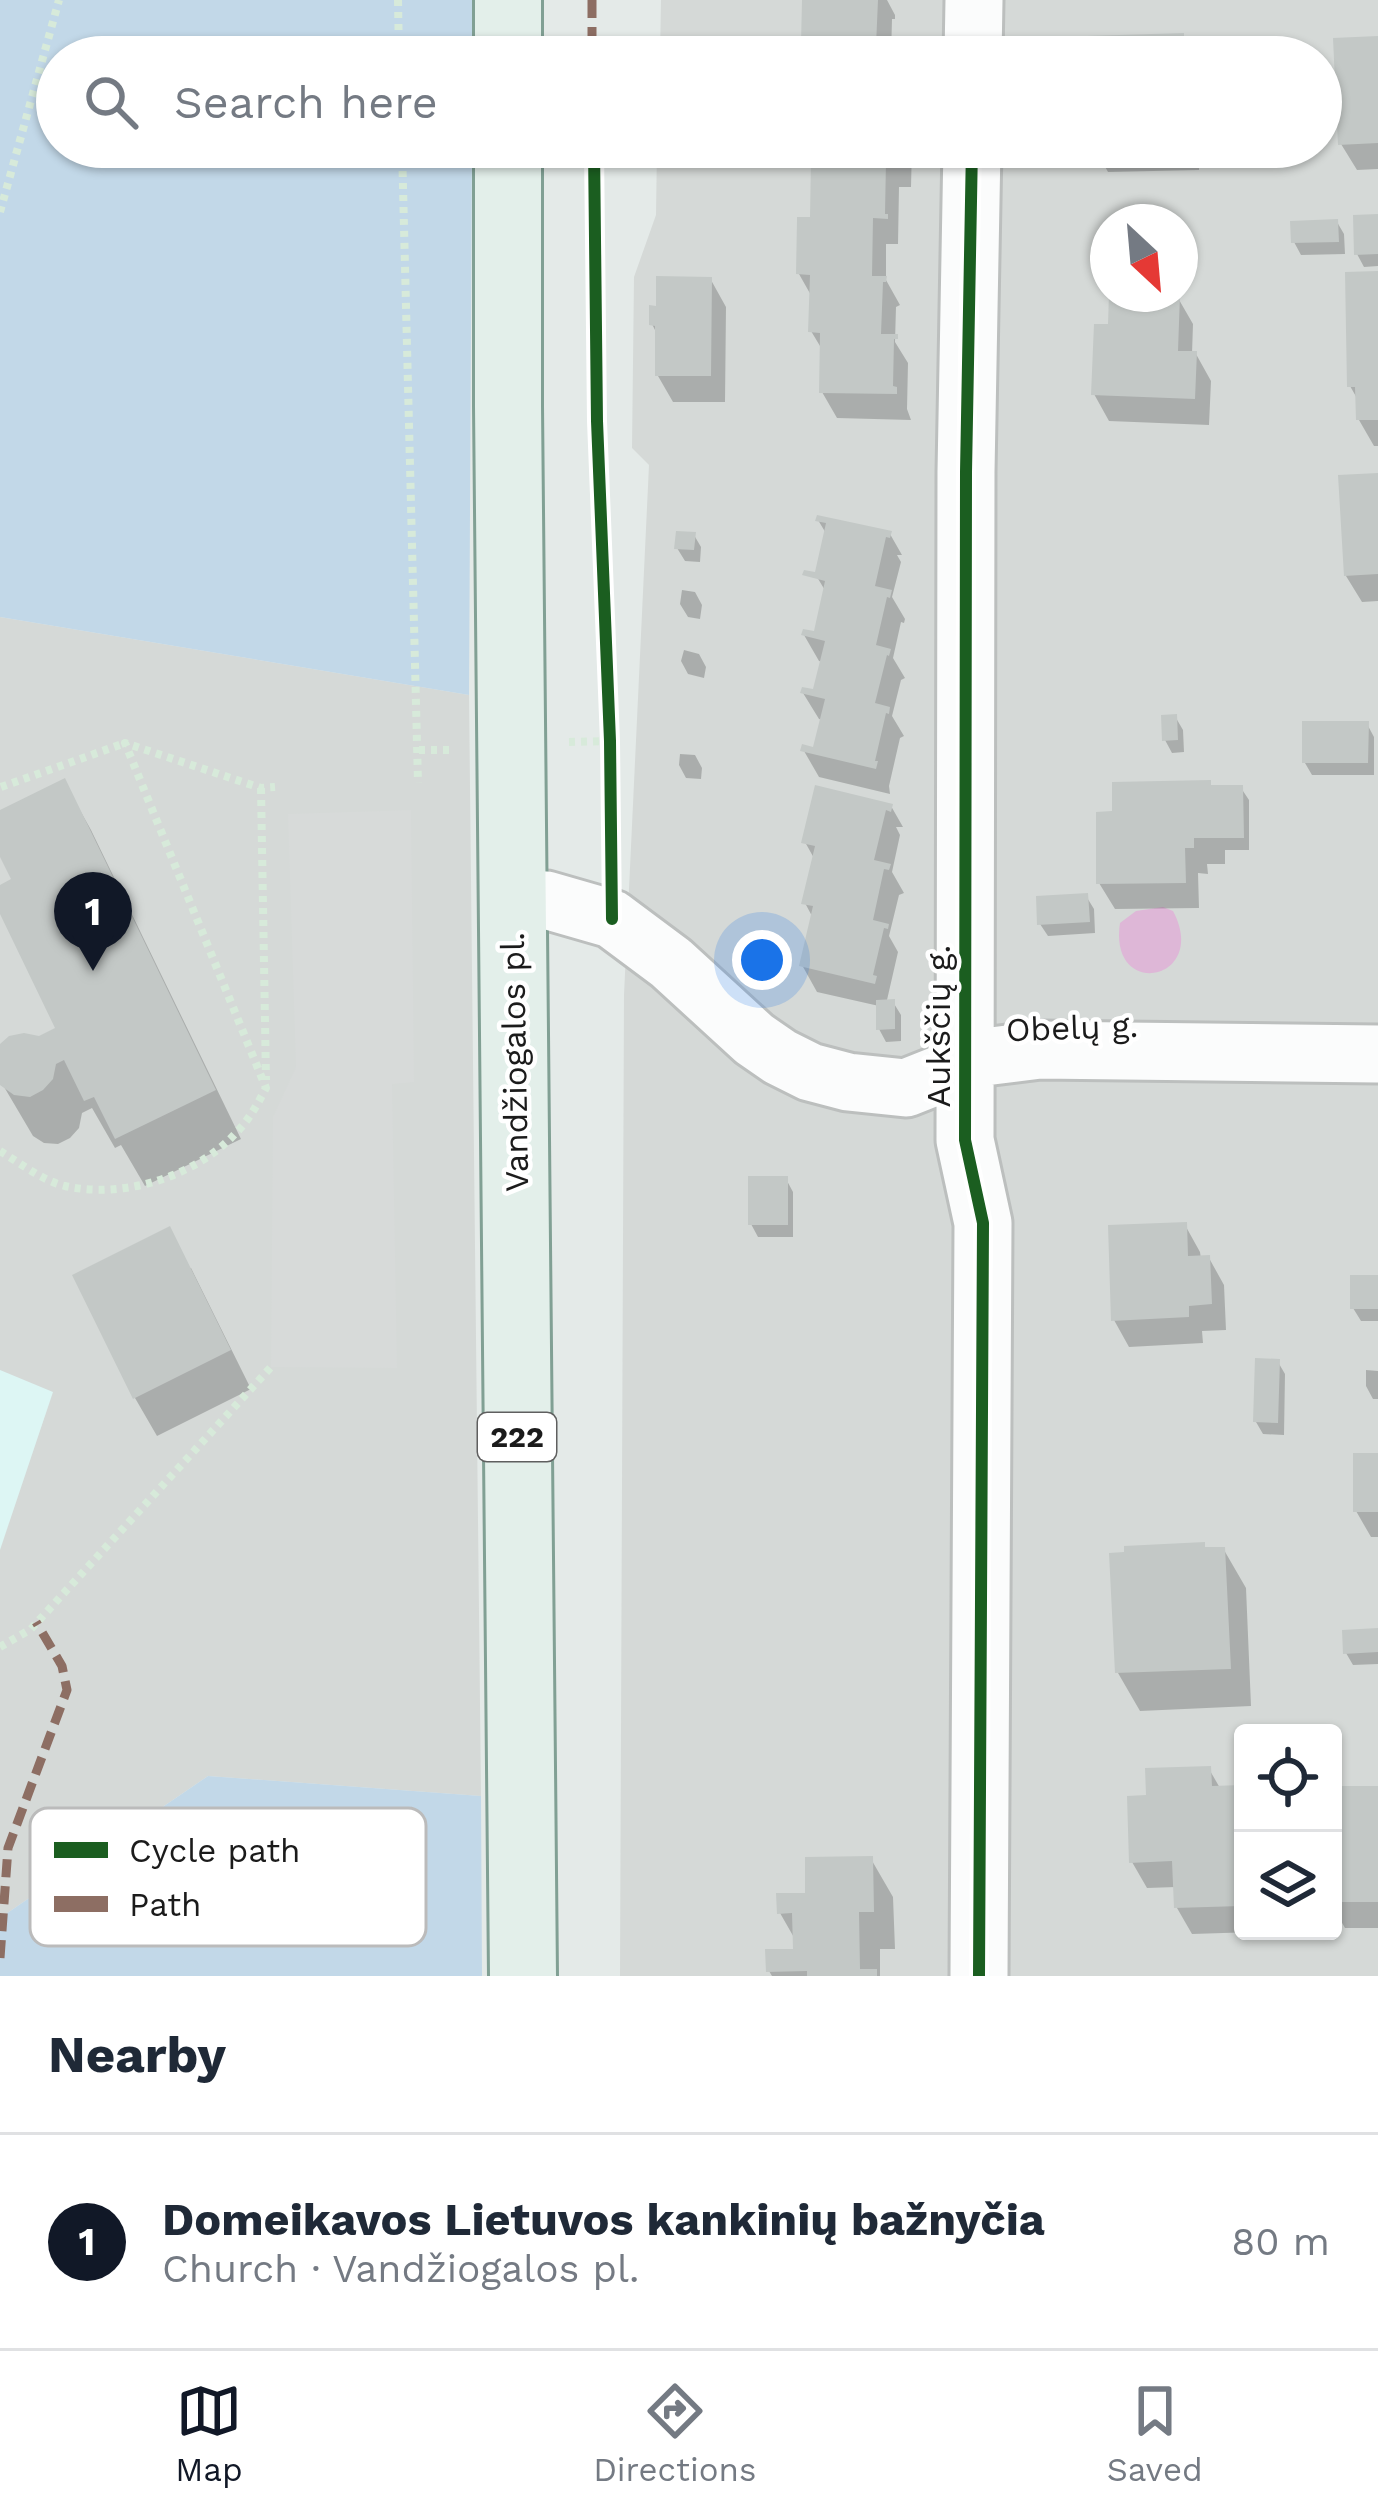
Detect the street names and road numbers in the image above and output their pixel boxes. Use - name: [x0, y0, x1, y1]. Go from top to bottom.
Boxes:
- street label: Vandžiogalos pl.: [493, 932, 536, 1192]
- street label: Aukščių g.: [919, 945, 958, 1107]
- street label: Obelų g.: [1005, 1006, 1139, 1049]
- road number: 222: [478, 1413, 556, 1461]

